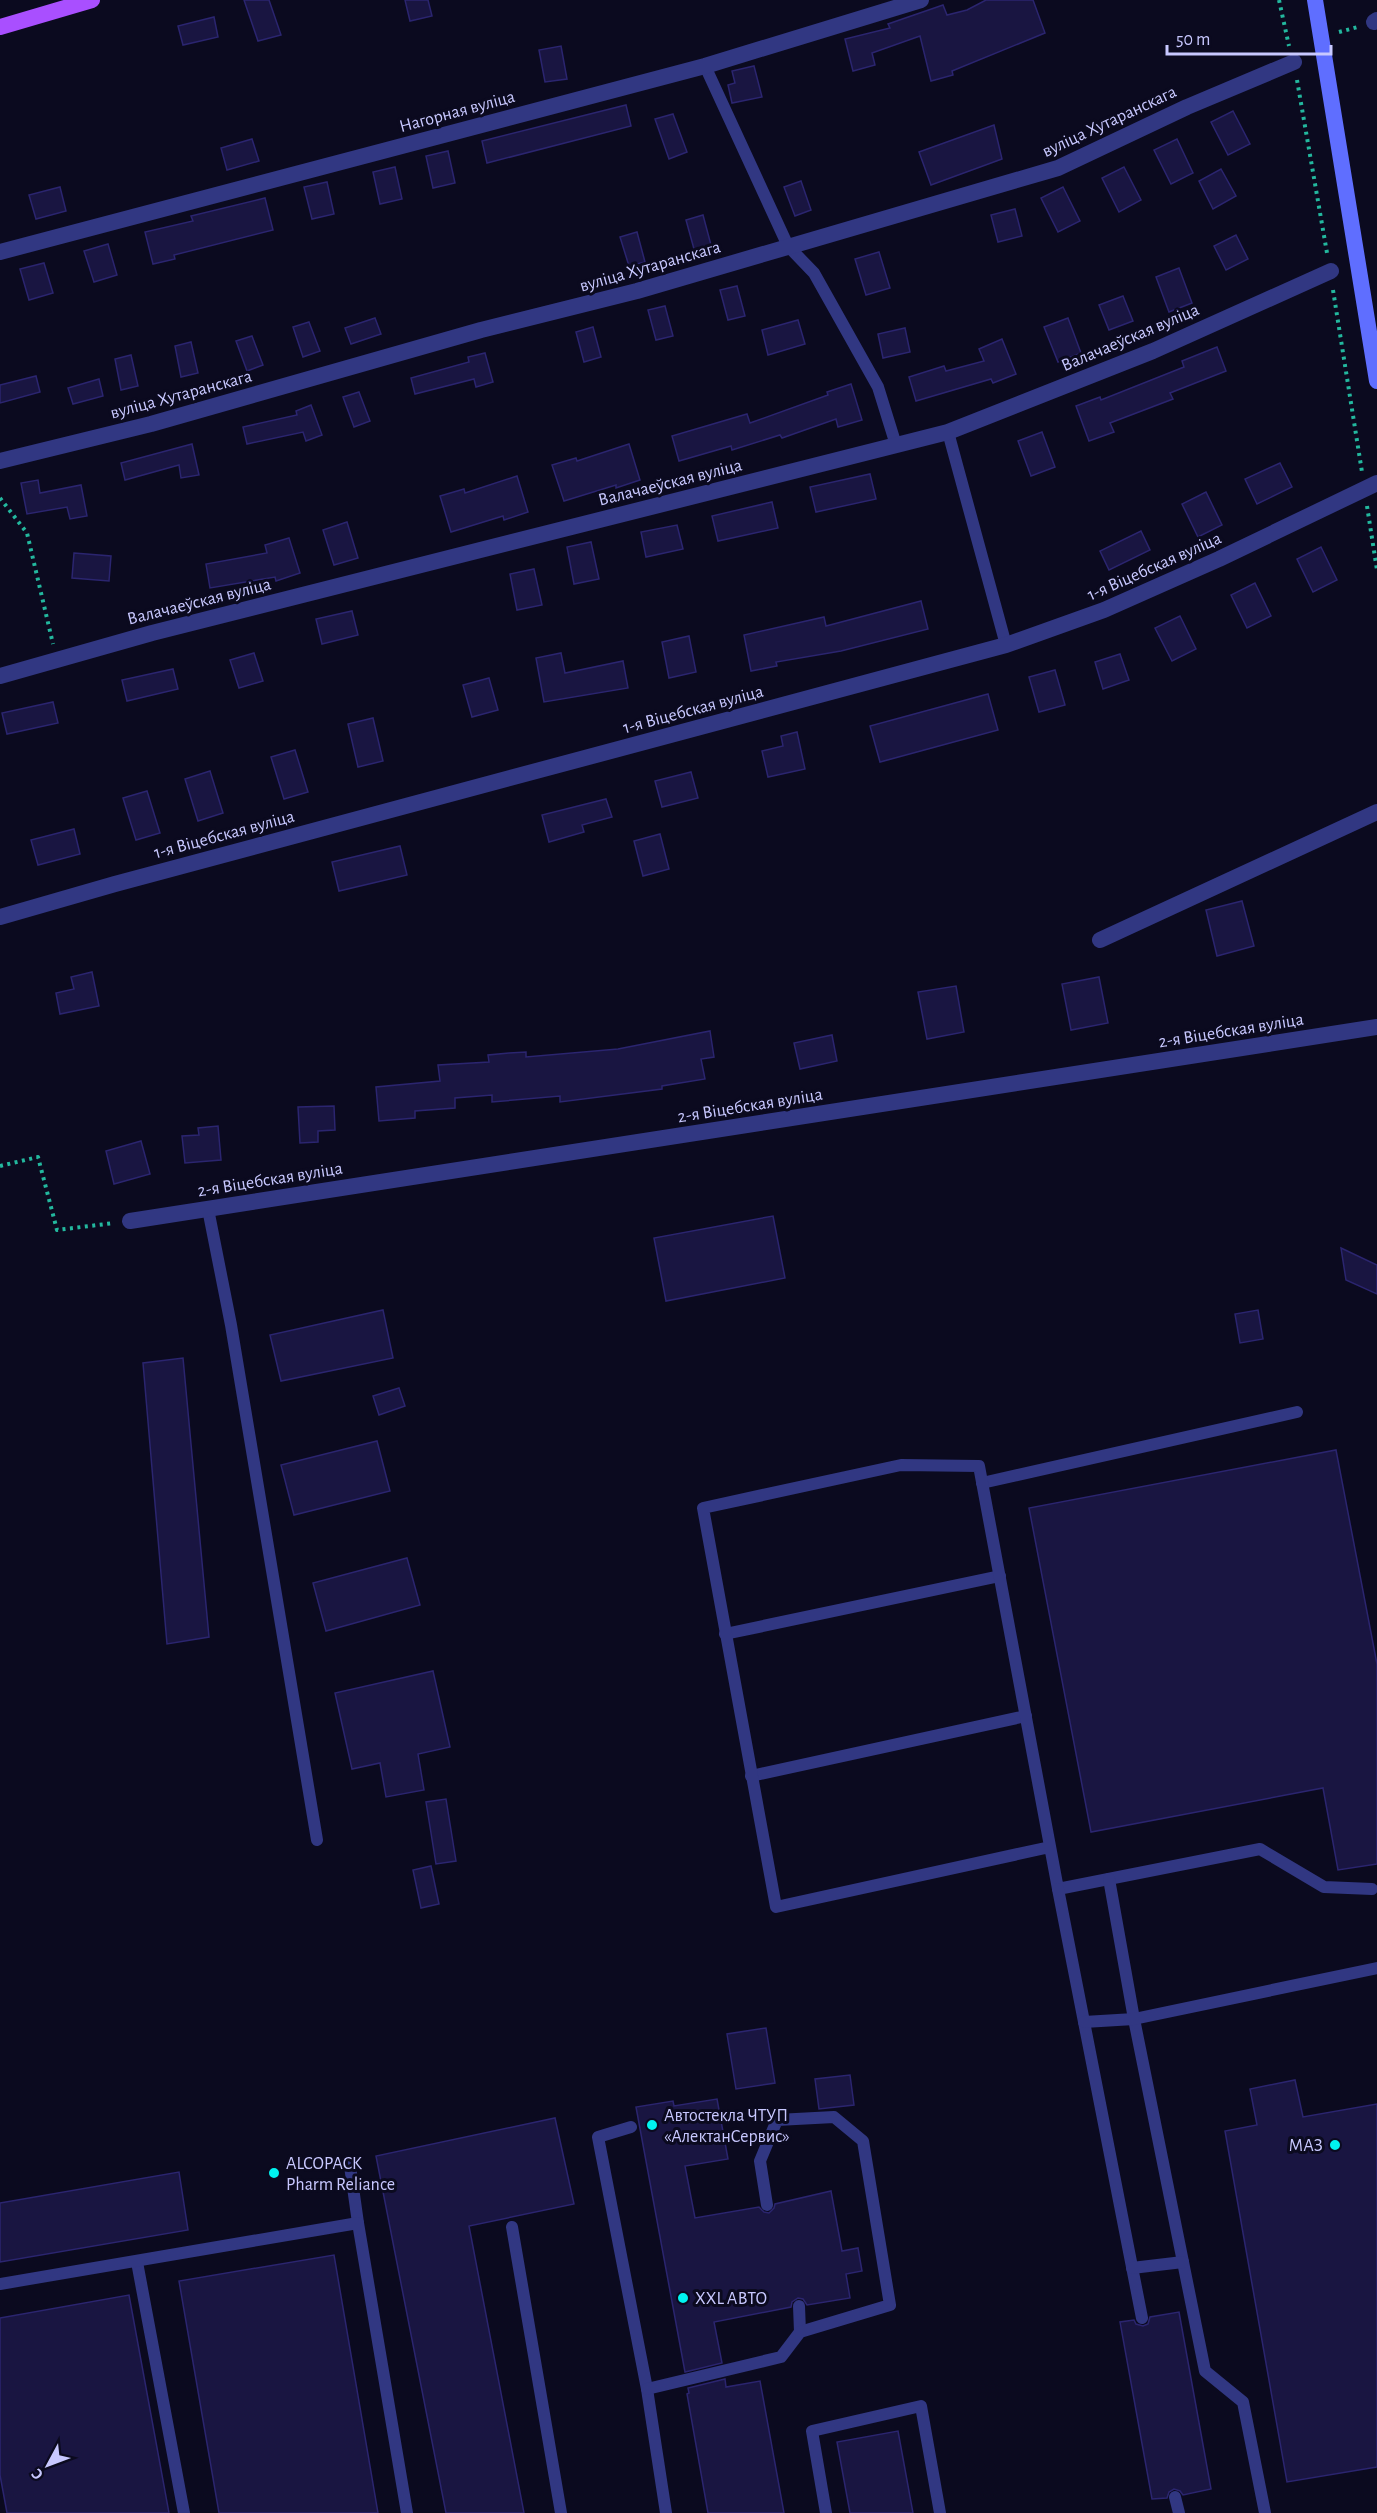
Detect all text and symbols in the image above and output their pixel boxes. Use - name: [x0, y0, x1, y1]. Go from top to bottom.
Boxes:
- scale bar: [1167, 18, 1330, 56]
- text: 50 m: [1176, 31, 1210, 49]
- street label: вуліца Хутаранскага: [1040, 83, 1179, 161]
- street label: Нагорная вуліца: [397, 88, 517, 136]
- street label: вуліца Хутаранскага: [578, 238, 723, 296]
- street label: Валачаеўская вуліца: [1059, 301, 1202, 375]
- street label: вуліца Хутаранскага: [108, 367, 254, 423]
- street label: Валачаеўская вуліца: [596, 456, 744, 510]
- street label: 1-я Віцебская вуліца: [1084, 528, 1224, 605]
- street label: Валачаеўская вуліца: [125, 575, 273, 629]
- street label: 1-я Віцебская вуліца: [621, 682, 765, 737]
- street label: 1-я Віцебская вуліца: [152, 807, 296, 862]
- street label: 2-я Віцебская вуліца: [1157, 1010, 1305, 1051]
- street label: 2-я Віцебская вуліца: [676, 1085, 824, 1126]
- street label: 2-я Віцебская вуліца: [196, 1159, 344, 1200]
- place label: Автостекла ЧТУП «АлектанСервис»: [664, 2107, 790, 2146]
- marker: Автостекла ЧТУП «АлектанСервис»: [645, 2118, 659, 2132]
- place label: МАЗ: [1288, 2137, 1323, 2155]
- marker: МАЗ: [1328, 2138, 1342, 2152]
- place label: ALCOPACK Pharm Reliance: [286, 2155, 395, 2194]
- marker: ALCOPACK Pharm Reliance: [267, 2166, 281, 2180]
- place label: XXL АВТО: [695, 2290, 768, 2308]
- marker: XXL АВТО: [676, 2291, 690, 2305]
- north arrow: [18, 2435, 78, 2495]
- text: С: [28, 2465, 46, 2483]

